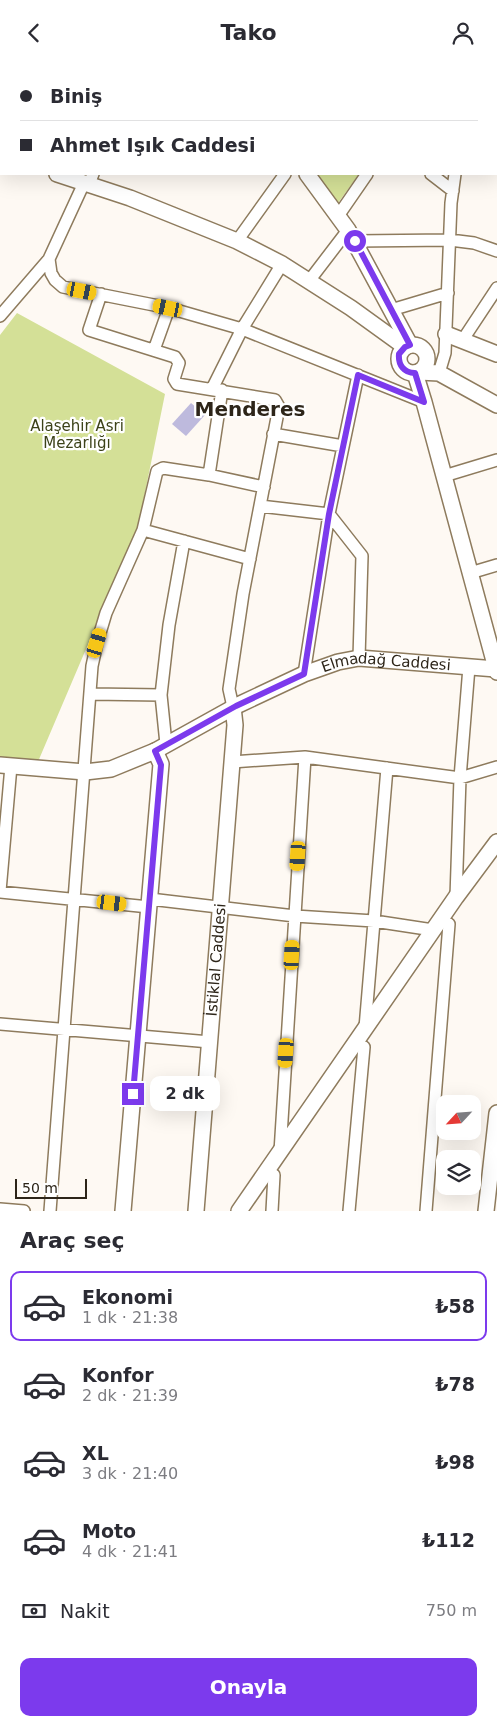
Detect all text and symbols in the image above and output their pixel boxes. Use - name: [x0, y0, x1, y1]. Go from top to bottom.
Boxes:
- icon: back: [20, 19, 48, 47]
- icon: person: [449, 19, 477, 47]
- text: Tako: [220, 20, 277, 45]
- text: Biniş: [50, 85, 102, 107]
- text: Ahmet Işık Caddesi: [50, 134, 255, 156]
- route start: [344, 230, 366, 252]
- car: [65, 281, 98, 301]
- car: [151, 298, 184, 318]
- district label: Menderes: [195, 397, 305, 421]
- park label: Alaşehir Asri Mezarlığı: [30, 417, 124, 452]
- car: [85, 626, 108, 660]
- street label: Elmadağ Caddesi: [319, 649, 451, 676]
- car: [289, 841, 306, 871]
- car: [96, 894, 127, 912]
- street label: İstiklal Caddesi: [202, 903, 230, 1017]
- car: [283, 940, 300, 970]
- car: [277, 1038, 294, 1068]
- callout: 2 dk: [150, 1077, 220, 1111]
- route end: [122, 1083, 144, 1105]
- text: 2 dk: [166, 1084, 204, 1103]
- north arrow: [436, 1095, 481, 1140]
- map controls: [436, 1095, 481, 1195]
- button: layers: [436, 1150, 481, 1195]
- scale bar: [15, 1176, 88, 1199]
- text: 50 m: [22, 1180, 58, 1196]
- text: Araç seç: [20, 1228, 124, 1253]
- icon: car: [22, 1284, 67, 1329]
- text: Ekonomi: [82, 1286, 173, 1308]
- text: ₺58: [435, 1295, 475, 1317]
- text: 1 dk · 21:38: [82, 1308, 178, 1327]
- icon: car: [22, 1362, 67, 1407]
- text: Konfor: [82, 1364, 154, 1386]
- text: ₺78: [435, 1373, 475, 1395]
- text: 2 dk · 21:39: [82, 1386, 178, 1405]
- icon: car: [22, 1440, 67, 1485]
- text: XL: [82, 1442, 109, 1464]
- text: ₺98: [435, 1451, 475, 1473]
- text: 3 dk · 21:40: [82, 1464, 178, 1483]
- icon: car: [22, 1518, 67, 1563]
- text: Moto: [82, 1520, 136, 1542]
- text: ₺112: [422, 1529, 475, 1551]
- text: 4 dk · 21:41: [82, 1542, 178, 1561]
- icon: cash: [20, 1597, 48, 1625]
- text: Nakit: [60, 1600, 110, 1622]
- text: 750 m: [426, 1601, 477, 1620]
- button: Onayla: [20, 1658, 477, 1716]

